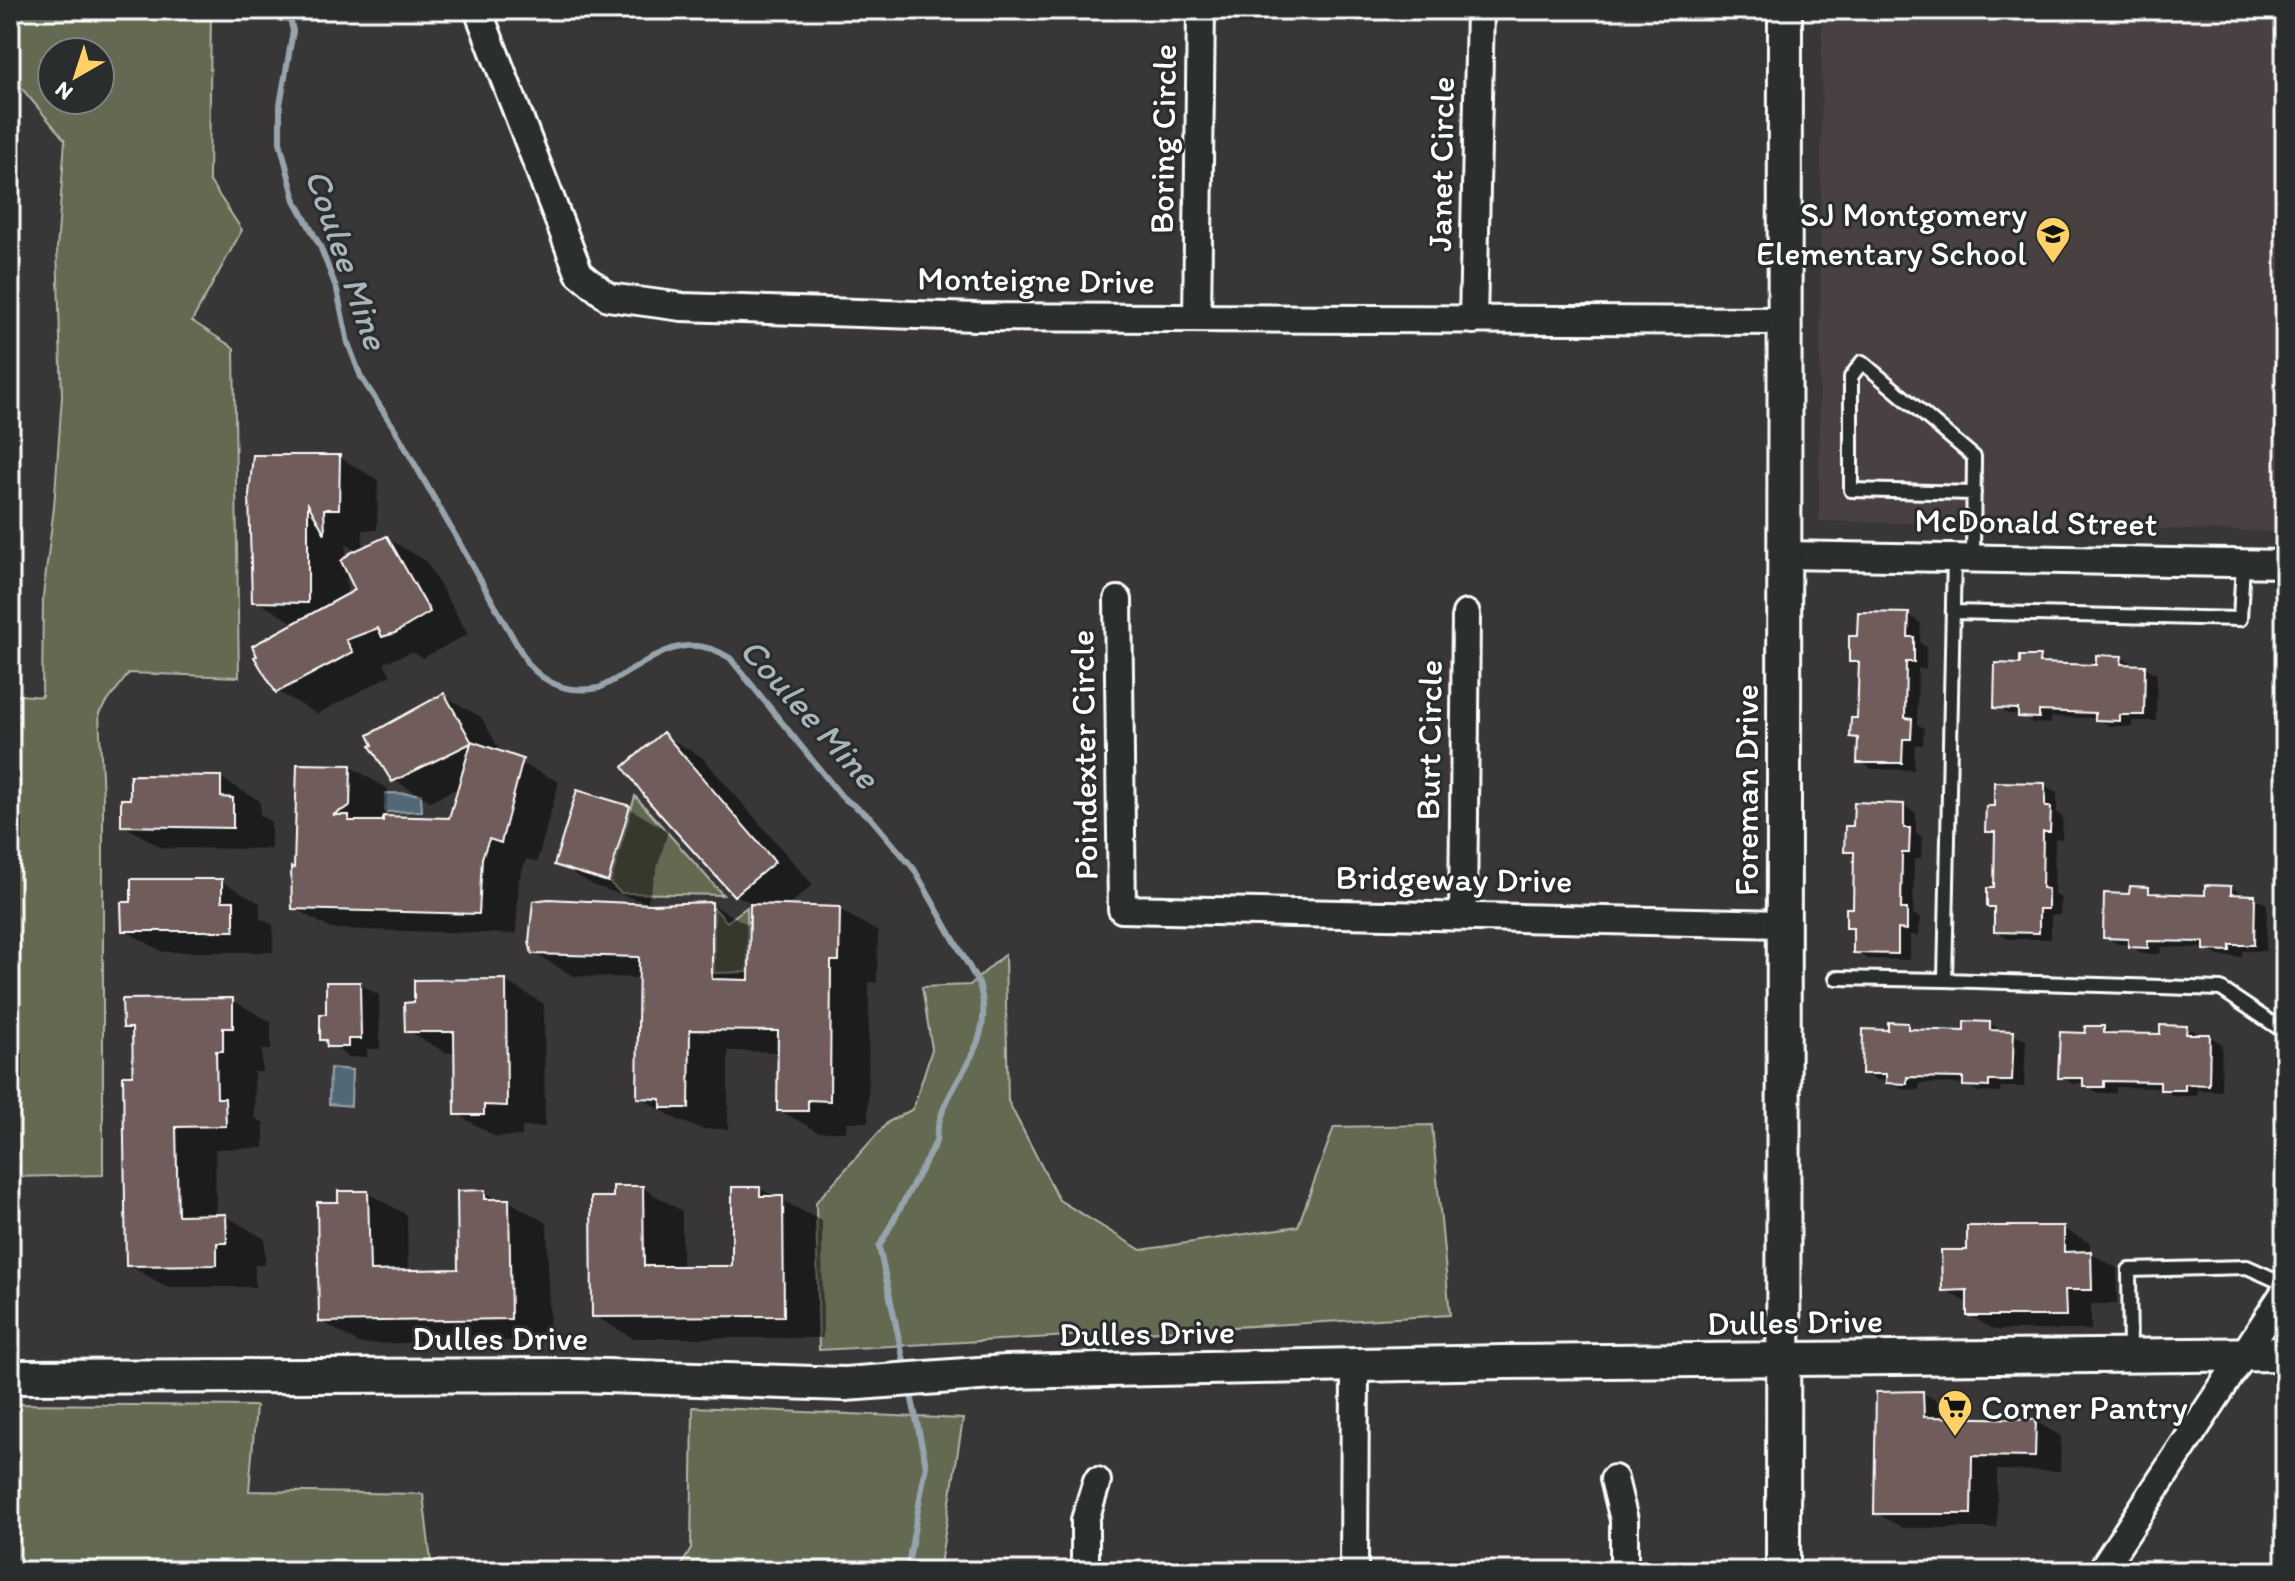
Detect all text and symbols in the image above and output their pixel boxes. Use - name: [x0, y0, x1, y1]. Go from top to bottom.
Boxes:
- north arrow: [36, 36, 116, 116]
- street label: Boring Circle: [1141, 44, 1185, 234]
- text: N: [49, 76, 78, 106]
- street label: Janet Circle: [1419, 76, 1463, 252]
- water label: Coulee Mine: [296, 163, 398, 356]
- place label: SJ Montgomery Elementary School: [1756, 194, 2027, 274]
- school or university icon: SJ Montgomery Elementary School: [2034, 215, 2072, 265]
- street label: Monteigne Drive: [917, 257, 1155, 303]
- street label: McDonald Street: [1914, 499, 2158, 545]
- water label: Coulee Mine: [731, 629, 890, 799]
- street label: Poindexter Circle: [1061, 629, 1107, 881]
- street label: Burt Circle: [1407, 659, 1451, 821]
- street label: Foreman Drive: [1726, 684, 1767, 896]
- street label: Bridgeway Drive: [1335, 856, 1573, 902]
- street label: Dulles Drive: [1707, 1300, 1883, 1344]
- street label: Dulles Drive: [1059, 1311, 1235, 1355]
- street label: Dulles Drive: [412, 1318, 588, 1359]
- place label: Corner Pantry: [1981, 1387, 2188, 1428]
- supermarket icon: Corner Pantry: [1936, 1388, 1974, 1438]

